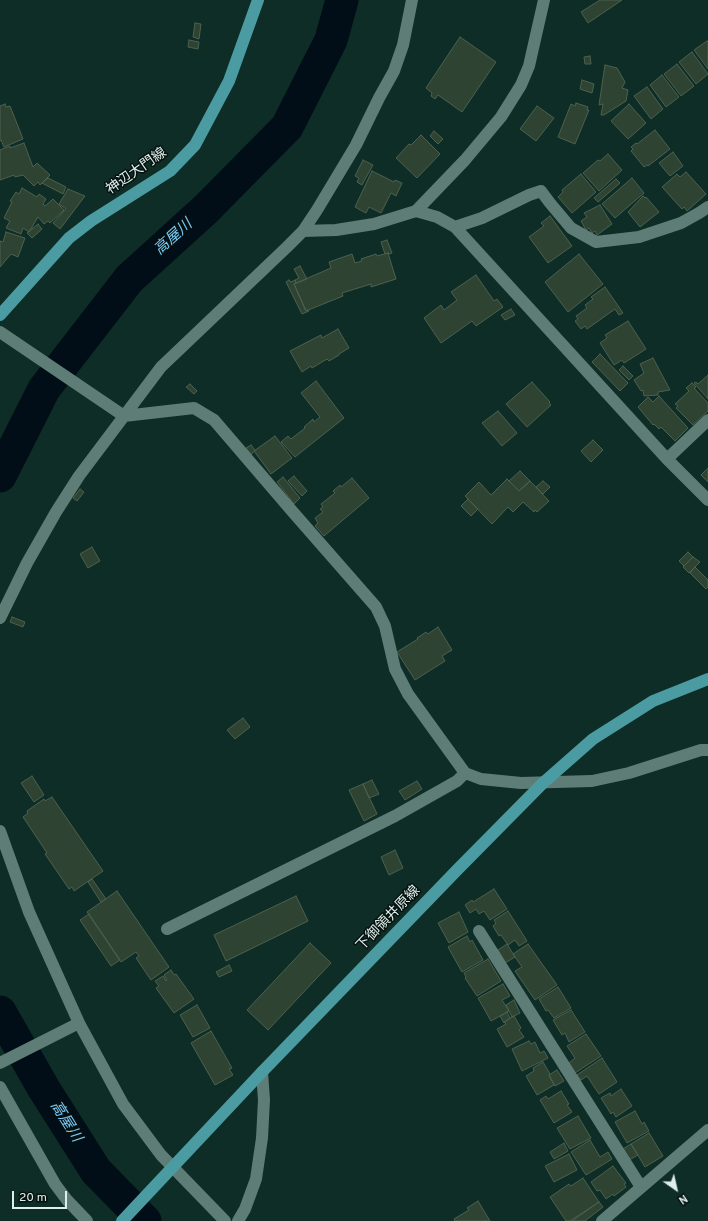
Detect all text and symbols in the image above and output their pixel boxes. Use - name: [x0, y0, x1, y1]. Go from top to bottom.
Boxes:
- street label: 神辺大門線: [104, 145, 170, 199]
- water label: 高屋川: [151, 216, 197, 260]
- street label: 下御領井原線: [354, 883, 424, 955]
- water label: 高屋川: [45, 1098, 85, 1146]
- north arrow: [656, 1169, 696, 1209]
- scale bar: [14, 1183, 69, 1209]
- text: 20 m: [19, 1190, 47, 1206]
- text: N: [676, 1191, 690, 1207]

